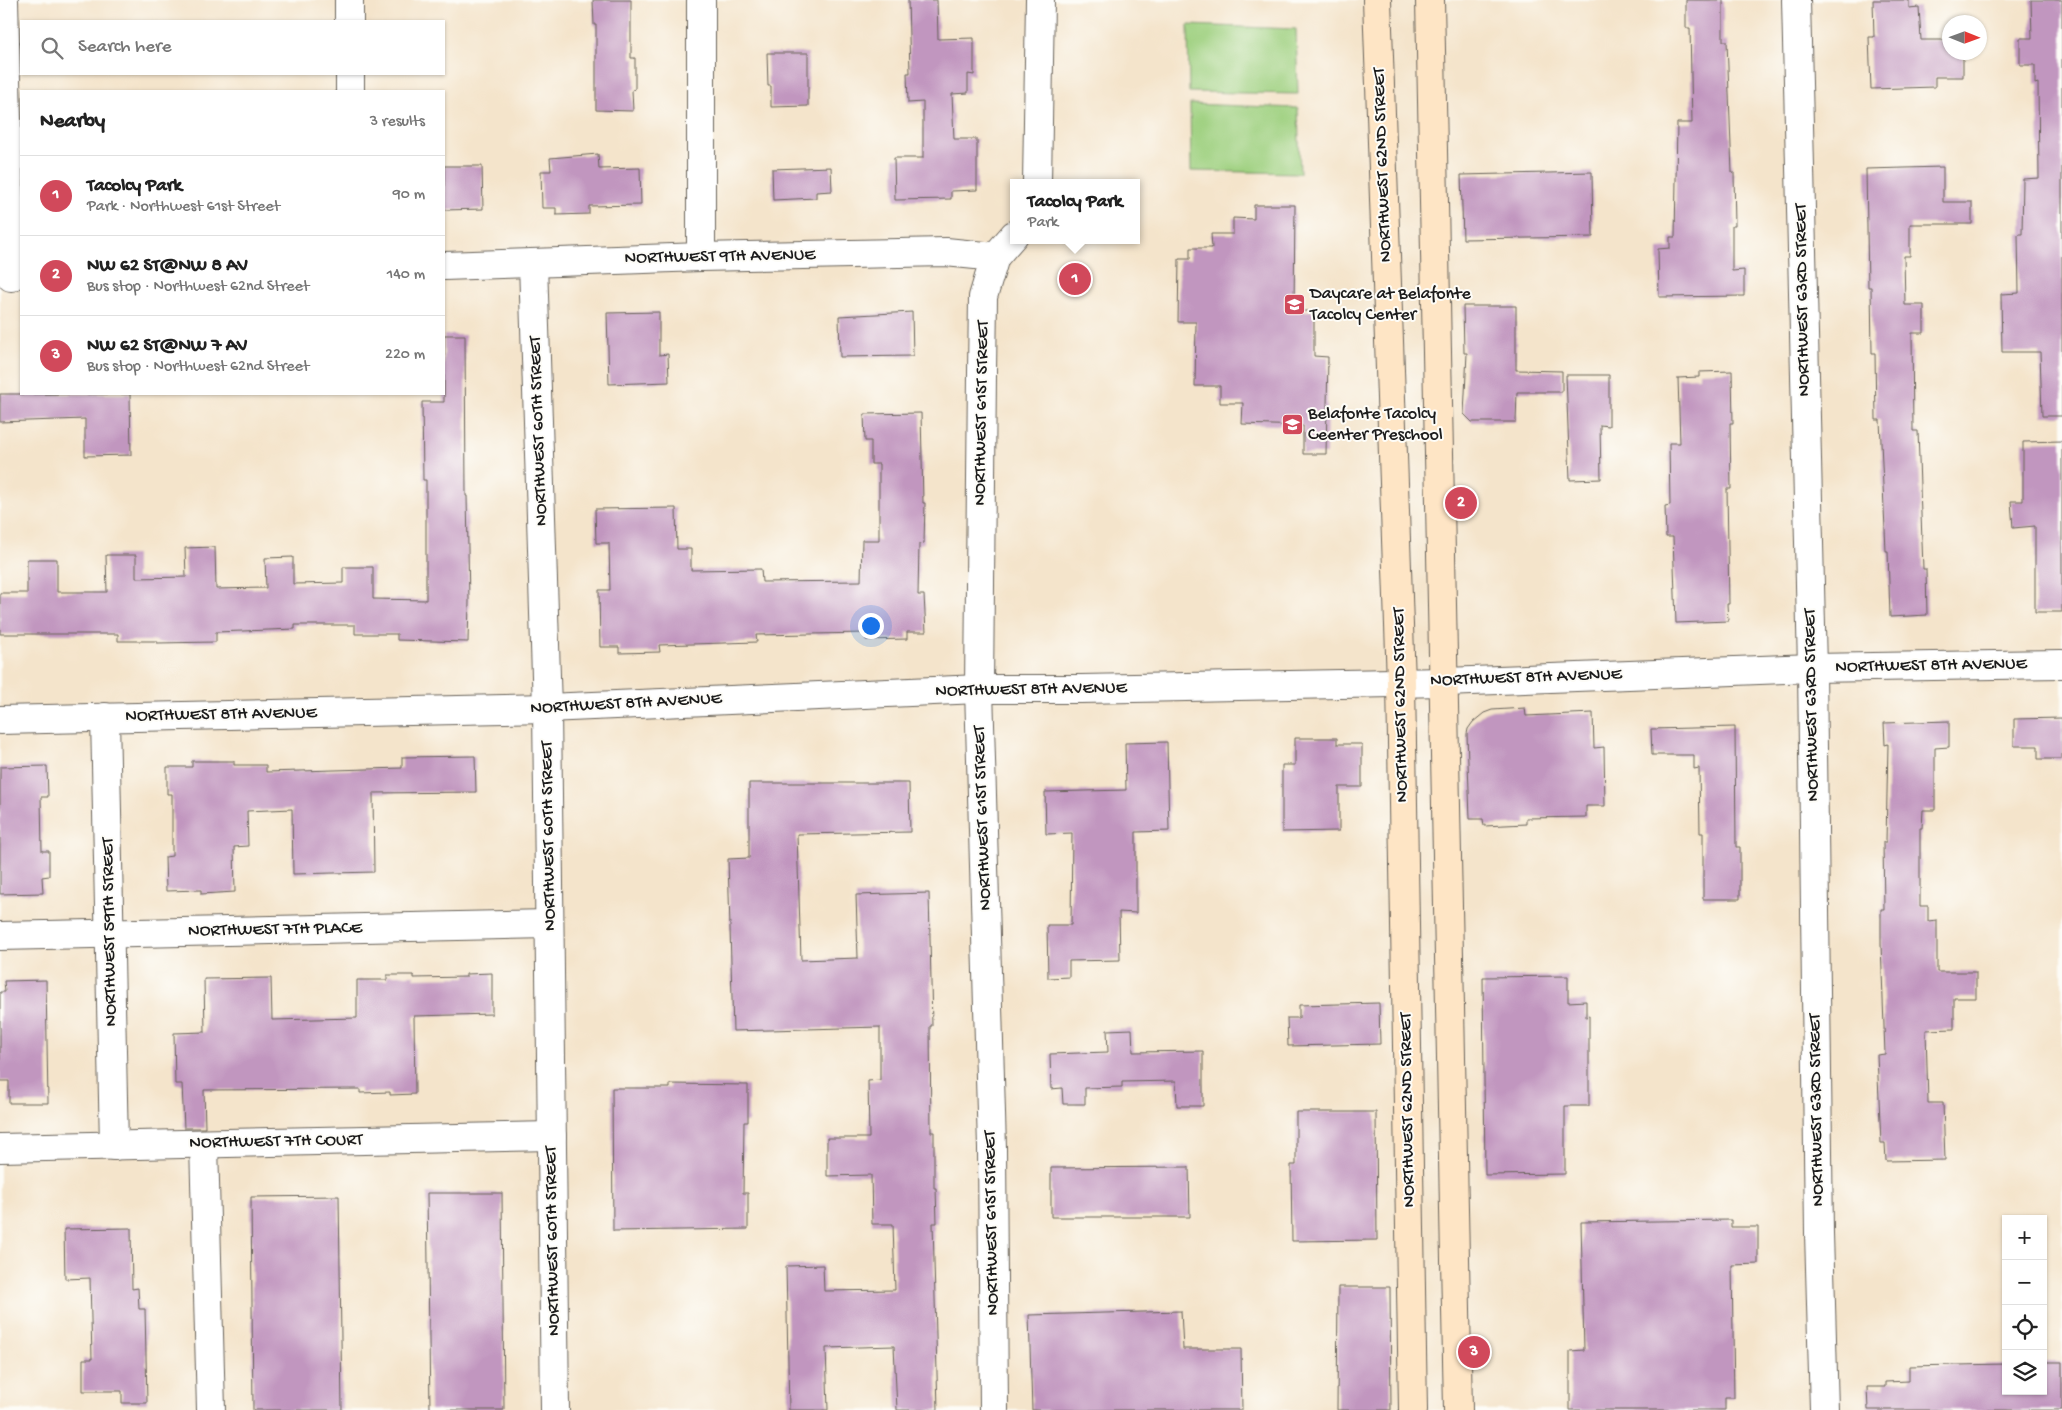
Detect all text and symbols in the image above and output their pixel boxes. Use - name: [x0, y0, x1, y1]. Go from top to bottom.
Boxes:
- north arrow: [1942, 15, 1987, 60]
- search box: [20, 20, 445, 75]
- icon: search: [38, 34, 66, 62]
- text: Search here: [78, 36, 172, 59]
- street label: NORTHWEST 62ND STREET: [1369, 66, 1397, 263]
- text: Nearby: [40, 110, 105, 135]
- text: 3 results: [370, 113, 425, 132]
- text: Tacolcy Park: [87, 175, 182, 198]
- popup: [1010, 179, 1140, 244]
- text: 1: [53, 186, 59, 205]
- text: 90 m: [393, 186, 425, 205]
- text: Tacolcy Park: [1028, 191, 1122, 214]
- text: Park · Northwest 61st Street: [87, 198, 280, 217]
- street label: NORTHWEST 63RD STREET: [1791, 202, 1815, 397]
- text: Park: [1028, 214, 1058, 233]
- street label: NORTHWEST 9TH AVENUE: [624, 245, 816, 269]
- text: NW 62 ST@NW 8 AV: [87, 255, 248, 278]
- pin: 1: [1059, 260, 1091, 298]
- text: 2: [52, 266, 60, 285]
- text: 140 m: [387, 266, 425, 285]
- text: Bus stop · Northwest 62nd Street: [87, 278, 309, 297]
- place label: Daycare at Belafonte Tacolcy Center: [1309, 284, 1471, 326]
- school or university icon: Daycare at Belafonte Tacolcy Center: [1282, 292, 1306, 316]
- street label: NORTHWEST 61ST STREET: [970, 319, 994, 506]
- text: NW 62 ST@NW 7 AV: [87, 335, 248, 358]
- street label: NORTHWEST 60TH STREET: [525, 335, 553, 526]
- text: 3: [52, 346, 60, 365]
- text: 220 m: [385, 346, 425, 365]
- text: Bus stop · Northwest 62nd Street: [87, 358, 309, 377]
- place label: Belafonte Tacolcy Ceenter Preschool: [1307, 404, 1443, 446]
- school or university icon: Belafonte Tacolcy Ceenter Preschool: [1280, 412, 1304, 436]
- pin: 2: [1445, 484, 1477, 522]
- street label: NORTHWEST 62ND STREET: [1389, 606, 1413, 803]
- street label: NORTHWEST 63RD STREET: [1800, 607, 1824, 802]
- your location: [858, 613, 884, 639]
- street label: NORTHWEST 8TH AVENUE: [1835, 654, 2028, 678]
- street label: NORTHWEST 8TH AVENUE: [1430, 664, 1623, 692]
- street label: NORTHWEST 8TH AVENUE: [935, 678, 1128, 702]
- street label: NORTHWEST 8TH AVENUE: [530, 688, 723, 720]
- street label: NORTHWEST 8TH AVENUE: [125, 703, 318, 727]
- street label: NORTHWEST 61ST STREET: [969, 724, 997, 911]
- street label: NORTHWEST 60TH STREET: [537, 740, 561, 931]
- street label: NORTHWEST 59TH STREET: [98, 836, 122, 1027]
- street label: NORTHWEST 7TH PLACE: [188, 918, 363, 942]
- street label: NORTHWEST 62ND STREET: [1396, 1011, 1420, 1208]
- street label: NORTHWEST 63RD STREET: [1805, 1012, 1829, 1207]
- street label: NORTHWEST 61ST STREET: [980, 1129, 1004, 1316]
- street label: NORTHWEST 7TH COURT: [189, 1130, 364, 1154]
- street label: NORTHWEST 60TH STREET: [541, 1145, 565, 1336]
- map controls: [2002, 1215, 2047, 1395]
- button: +: [2002, 1215, 2047, 1260]
- button: −: [2002, 1260, 2047, 1305]
- button: locate: [2002, 1305, 2047, 1350]
- pin: 3: [1458, 1333, 1490, 1371]
- button: layers: [2002, 1350, 2047, 1395]

